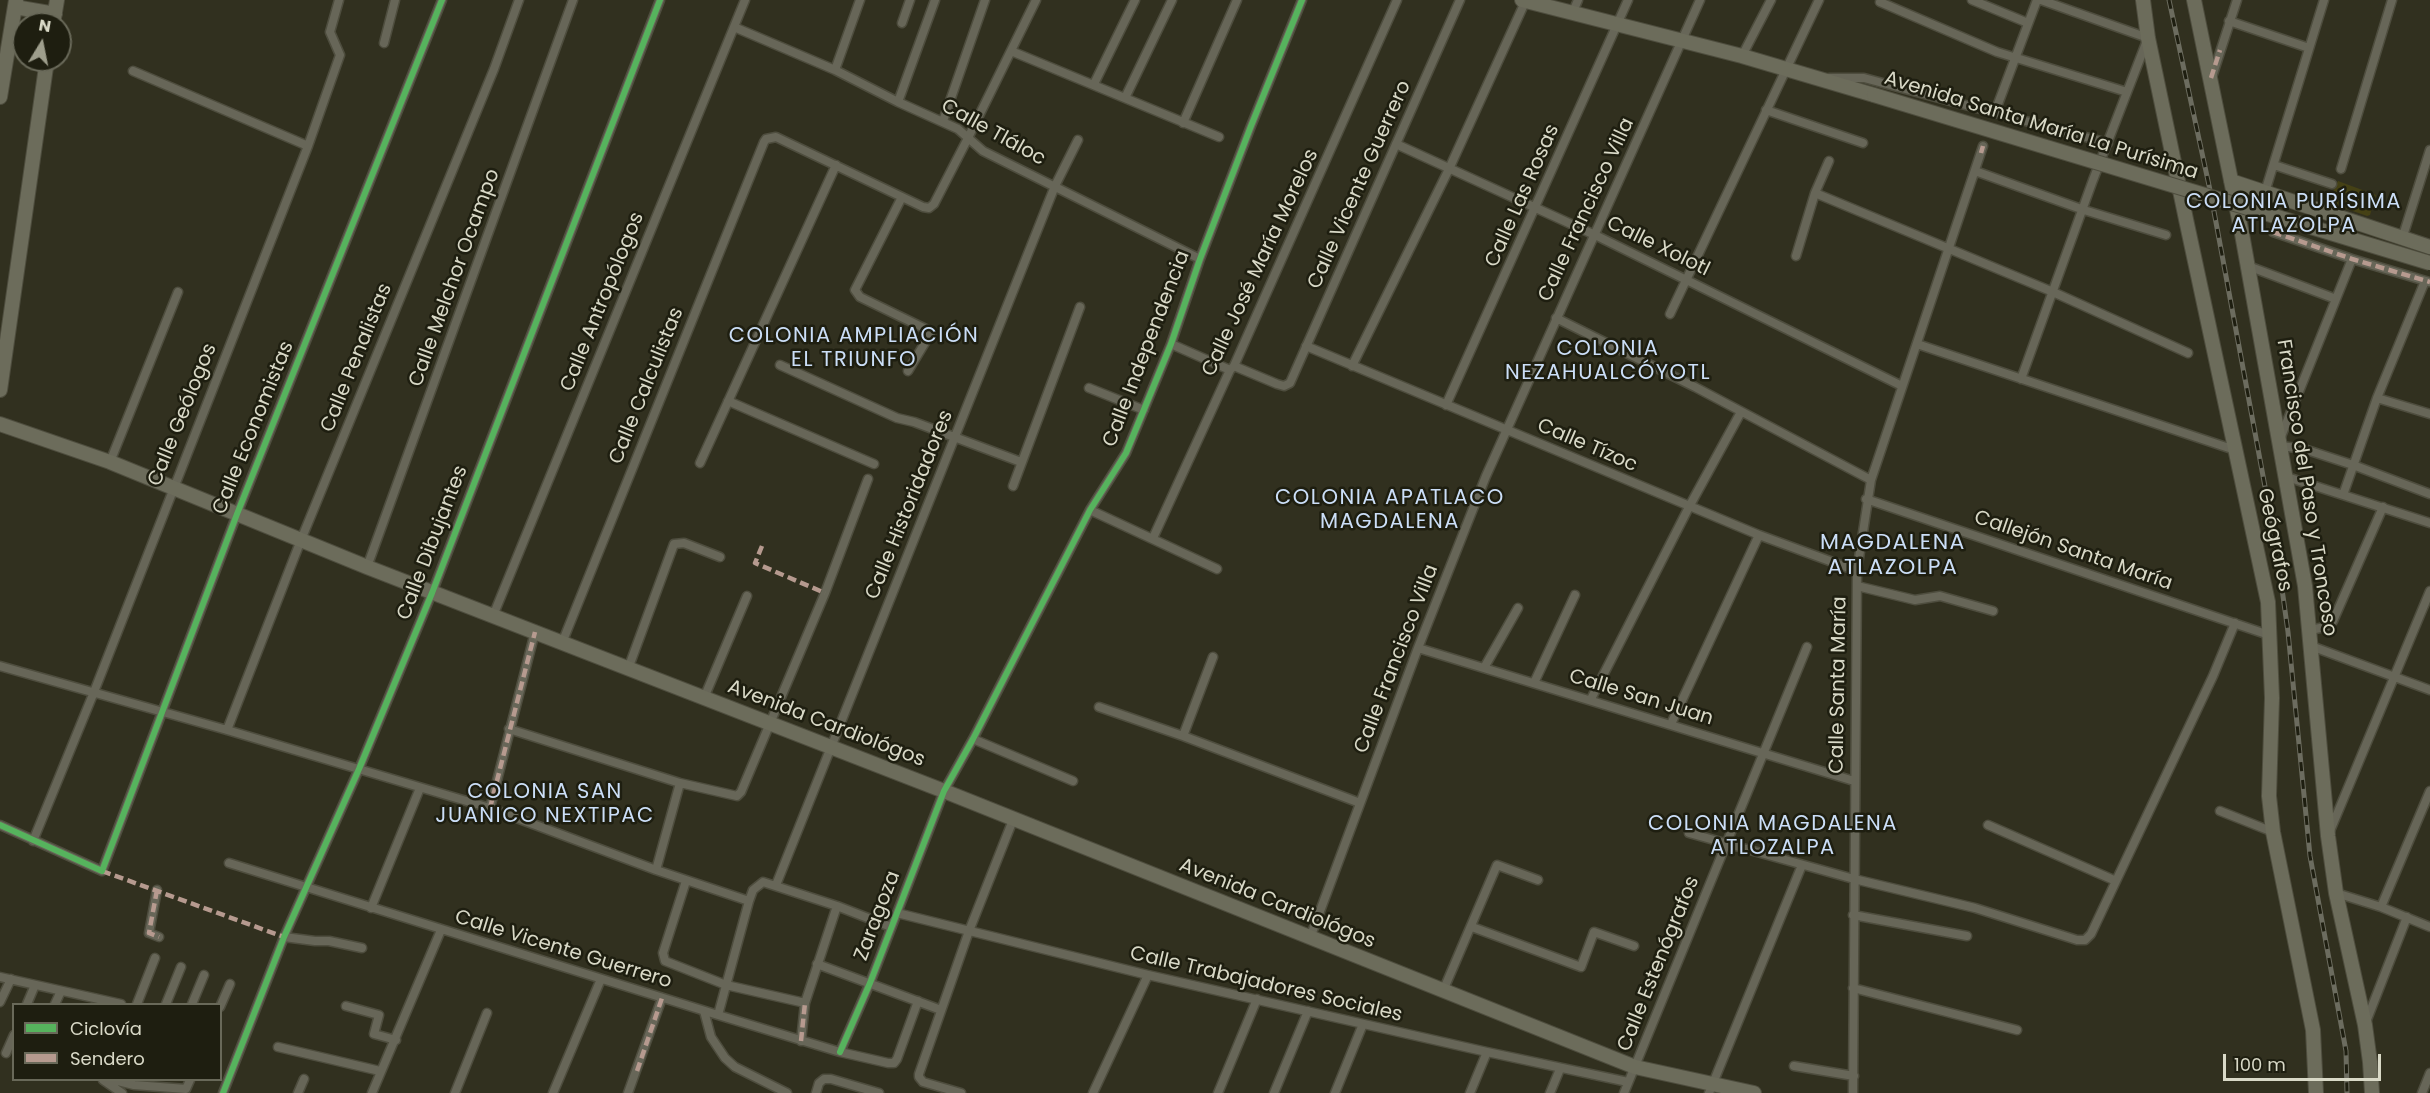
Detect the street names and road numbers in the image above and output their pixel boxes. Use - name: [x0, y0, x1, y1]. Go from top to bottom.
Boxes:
- street label: Avenida Santa María La Purísima: [1881, 67, 2201, 185]
- street label: Calle Vicente Guerrero: [1303, 77, 1417, 293]
- street label: Calle Tláloc: [937, 94, 1049, 172]
- street label: Calle Francisco Villa: [1534, 114, 1640, 306]
- street label: Calle Las Rosas: [1481, 121, 1565, 271]
- street label: Calle José María Morelos: [1198, 145, 1324, 381]
- street label: Calle Melchor Ocampo: [404, 166, 506, 390]
- street label: Calle Antropólogos: [556, 209, 650, 395]
- street label: Calle Xolotl: [1603, 212, 1713, 282]
- street label: Calle Independencia: [1098, 248, 1196, 450]
- street label: Calle Penalistas: [316, 280, 398, 436]
- street label: Calle Calculistas: [605, 304, 689, 468]
- street label: Calle Economistas: [208, 338, 300, 518]
- street label: Francisco del Paso y Troncoso: [2271, 338, 2341, 638]
- street label: Calle Geólogos: [143, 340, 223, 490]
- street label: Calle Historidadores: [861, 407, 959, 603]
- street label: Calle Tízoc: [1533, 414, 1641, 478]
- street label: Calle Dibujantes: [393, 462, 473, 624]
- street label: Geógrafos: [2251, 486, 2297, 594]
- street label: Callejón Santa María: [1971, 506, 2175, 596]
- street label: Calle Francisco Villa: [1350, 561, 1444, 757]
- street label: Calle Santa María: [1825, 596, 1853, 774]
- street label: Calle San Juan: [1566, 665, 1716, 731]
- street label: Avenida Cardiológos: [724, 675, 928, 773]
- street label: Avenida Cardiológos: [1175, 854, 1379, 954]
- street label: Zaragoza: [850, 868, 906, 964]
- street label: Calle Estenógrafos: [1613, 873, 1705, 1055]
- street label: Calle Vicente Guerrero: [452, 906, 674, 994]
- street label: Calle Trabajadores Sociales: [1128, 942, 1404, 1028]

